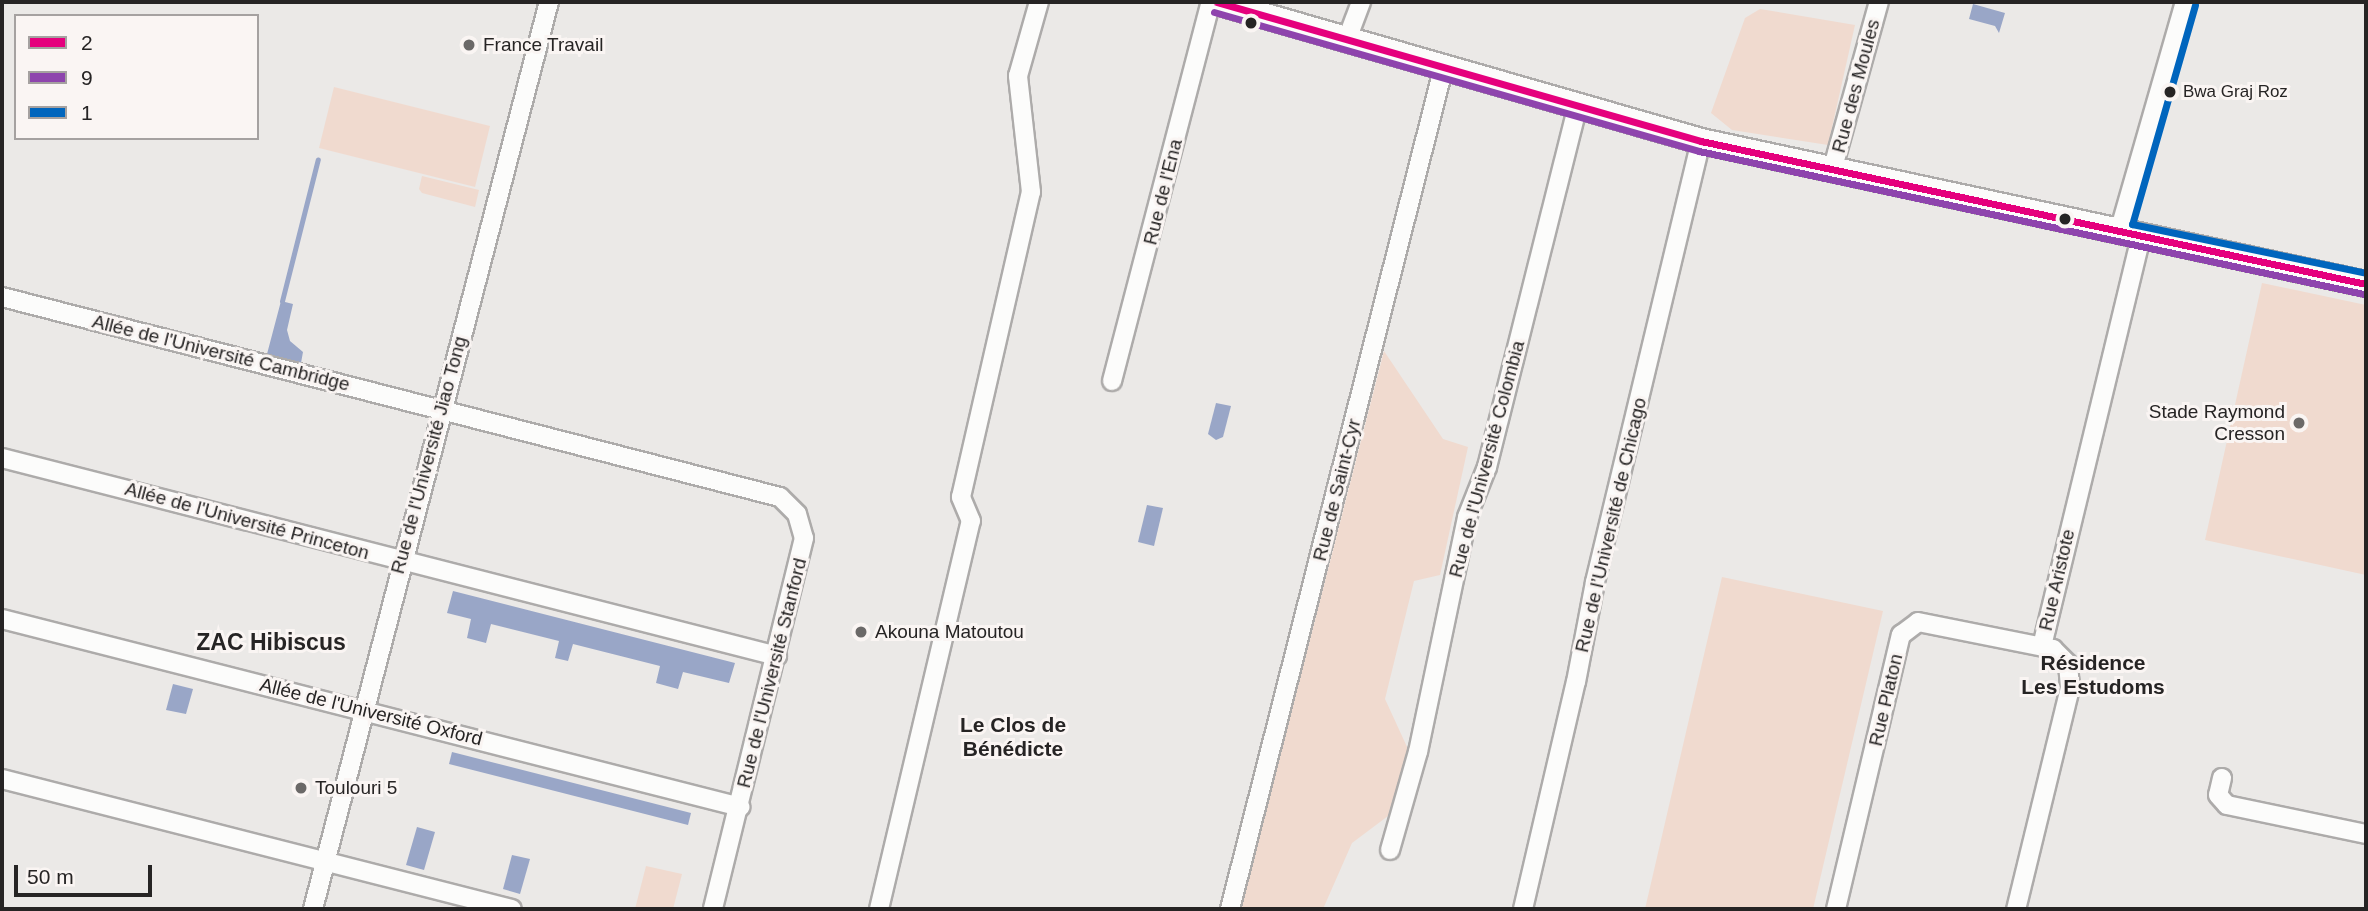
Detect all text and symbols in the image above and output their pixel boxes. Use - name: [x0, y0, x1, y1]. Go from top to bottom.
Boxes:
- legend: [14, 14, 259, 140]
- unlabelled marker: [1244, 16, 1258, 30]
- street label: Rue des Moules: [1827, 17, 1885, 155]
- text: 2: [81, 31, 93, 54]
- place label: France Travail: [483, 34, 604, 56]
- marker: France Travail: [461, 37, 477, 53]
- text: 9: [81, 66, 93, 89]
- place label: Bwa Graj Roz: [2183, 82, 2288, 102]
- marker: Bwa Graj Roz: [2163, 85, 2177, 99]
- text: 1: [81, 101, 93, 124]
- street label: Rue de l'Ena: [1139, 137, 1187, 247]
- unlabelled marker: [2058, 212, 2072, 226]
- street label: Allée de l'Université Cambridge: [90, 310, 352, 396]
- street label: Rue de l'Université Jiao Tong: [386, 333, 472, 577]
- street label: Rue de l'Université Colombia: [1444, 338, 1530, 580]
- street label: Rue de l’Université de Chicago: [1571, 395, 1651, 655]
- place label: Stade Raymond Cresson: [2149, 401, 2285, 445]
- marker: Stade Raymond Cresson: [2291, 415, 2307, 431]
- street label: Rue de Saint-Cyr: [1308, 417, 1366, 563]
- street label: Allée de l'Université Princeton: [122, 477, 372, 565]
- street label: Rue Aristote: [2034, 527, 2080, 633]
- street label: Rue de l'Université Stanford: [732, 556, 812, 790]
- place label: Akouna Matoutou: [875, 621, 1024, 643]
- marker: Akouna Matoutou: [853, 624, 869, 640]
- district label: ZAC Hibiscus: [196, 628, 346, 656]
- district label: Résidence Les Estudoms: [2021, 650, 2165, 700]
- street label: Rue Platon: [1864, 652, 1908, 748]
- street label: Allée de l'Université Oxford: [257, 673, 485, 751]
- district label: Le Clos de Bénédicte: [960, 712, 1066, 762]
- place label: Toulouri 5: [315, 777, 397, 799]
- marker: Toulouri 5: [293, 780, 309, 796]
- scale bar: [18, 852, 156, 896]
- text: 50 m: [27, 865, 74, 888]

